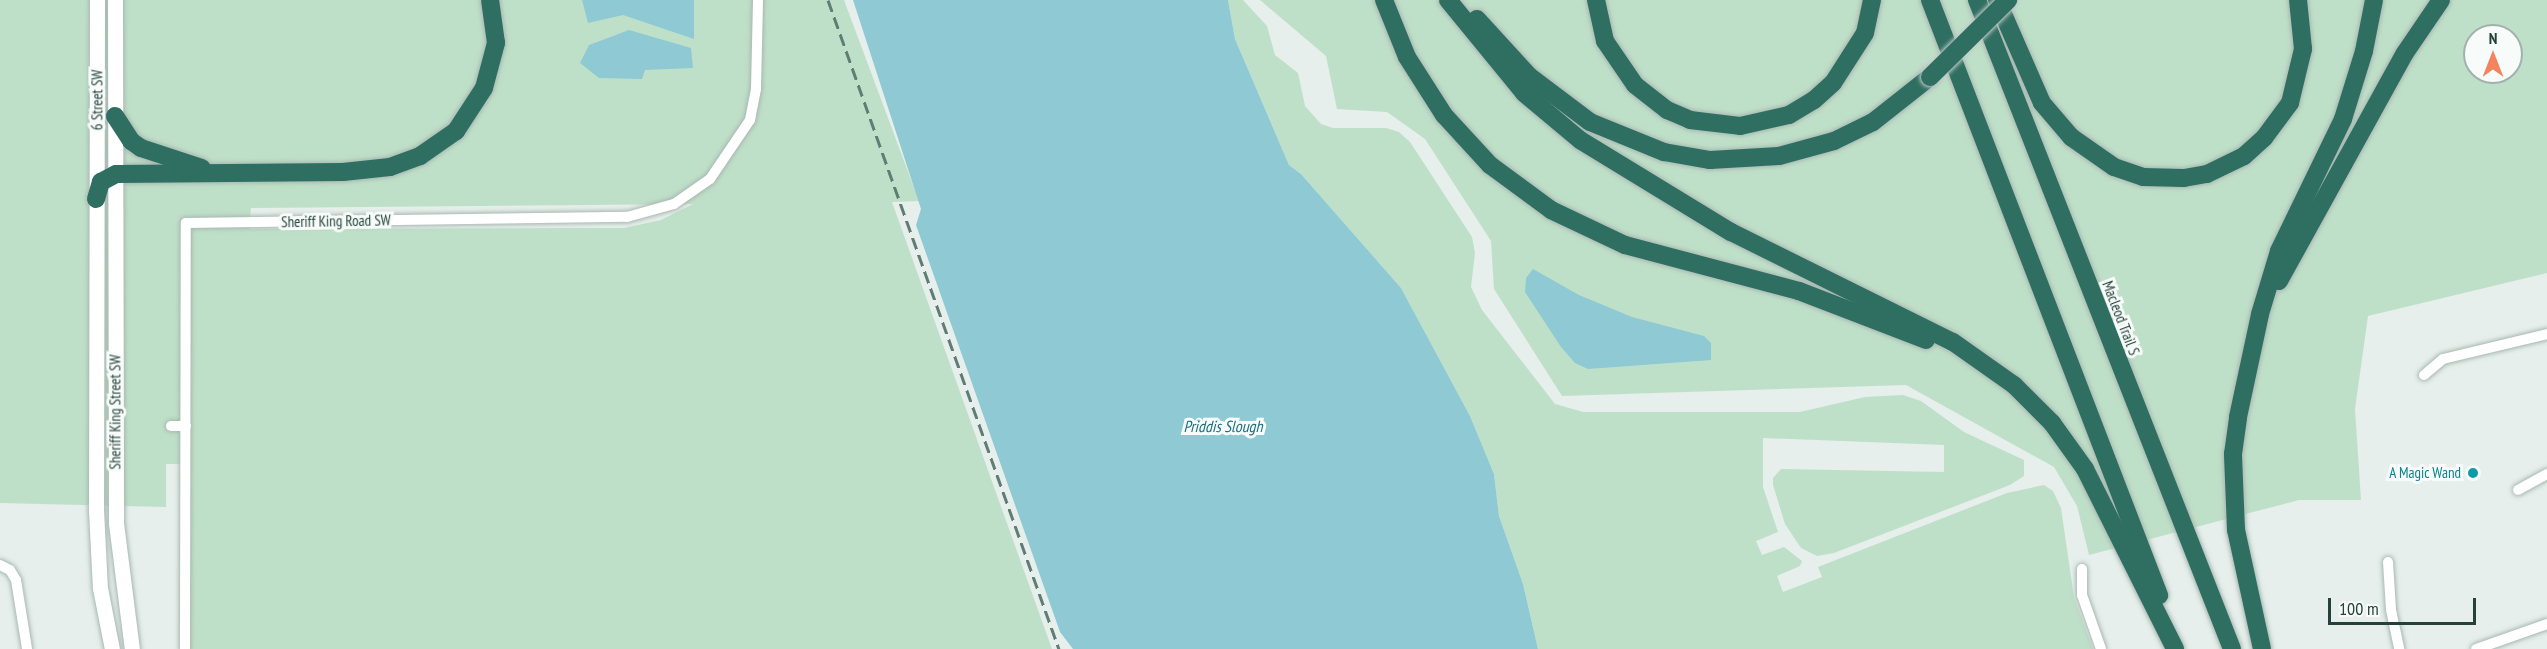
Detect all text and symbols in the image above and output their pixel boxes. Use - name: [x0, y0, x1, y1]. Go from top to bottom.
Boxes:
- north arrow: [2463, 24, 2523, 84]
- text: N: [2489, 28, 2497, 48]
- street label: 6 Street SW: [88, 70, 106, 130]
- street label: Sheriff King Road SW: [281, 211, 391, 231]
- street label: Macleod Trail S: [2099, 278, 2143, 358]
- street label: Sheriff King Street SW: [106, 354, 124, 470]
- water label: Priddis Slough: [1183, 416, 1263, 436]
- place label: A Magic Wand: [2388, 464, 2461, 482]
- marker: A Magic Wand: [2466, 466, 2480, 480]
- scale bar: [2331, 586, 2480, 624]
- text: 100 m: [2339, 597, 2379, 620]

